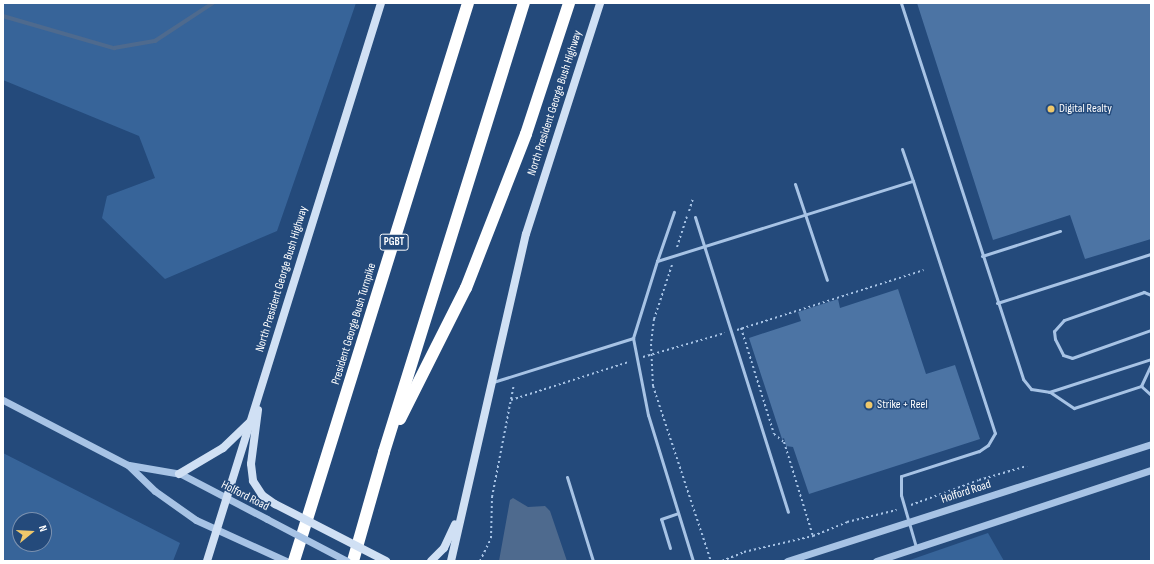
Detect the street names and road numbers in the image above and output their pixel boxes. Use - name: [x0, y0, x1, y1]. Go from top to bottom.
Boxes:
- street label: North President George Bush Highway: [525, 29, 585, 177]
- street label: North President George Bush Highway: [253, 204, 311, 354]
- road number: PGBT: [379, 233, 409, 251]
- street label: President George Bush Turnpike: [329, 261, 379, 387]
- street label: Holford Road: [939, 477, 993, 507]
- street label: Holford Road: [219, 478, 271, 514]

